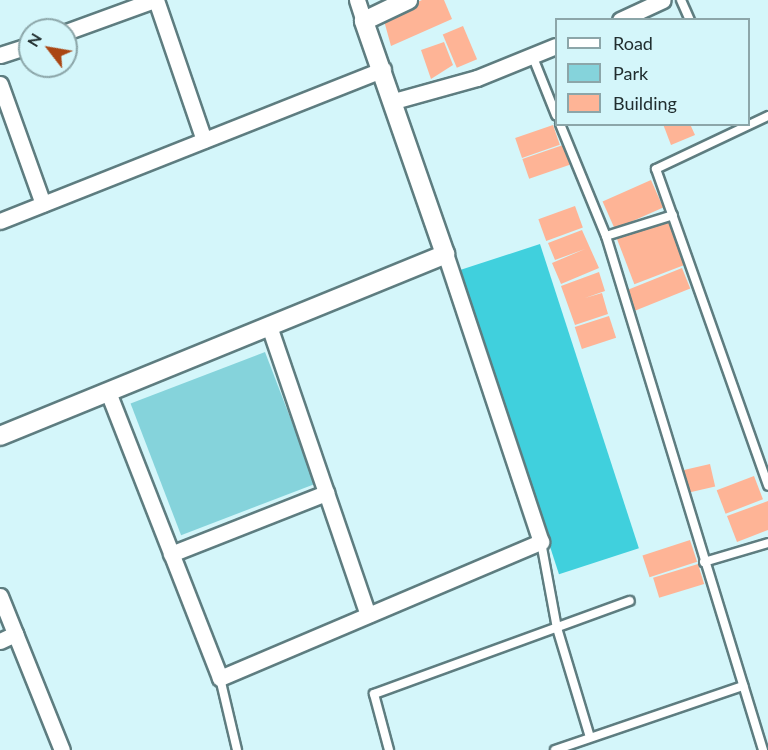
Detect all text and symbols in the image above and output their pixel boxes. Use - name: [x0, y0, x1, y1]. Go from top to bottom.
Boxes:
- north arrow: [18, 18, 78, 78]
- legend: [555, 18, 750, 126]
- text: N: [23, 29, 45, 50]
- text: Road: [613, 32, 653, 54]
- text: Park: [613, 62, 648, 84]
- text: Building: [613, 92, 677, 114]

